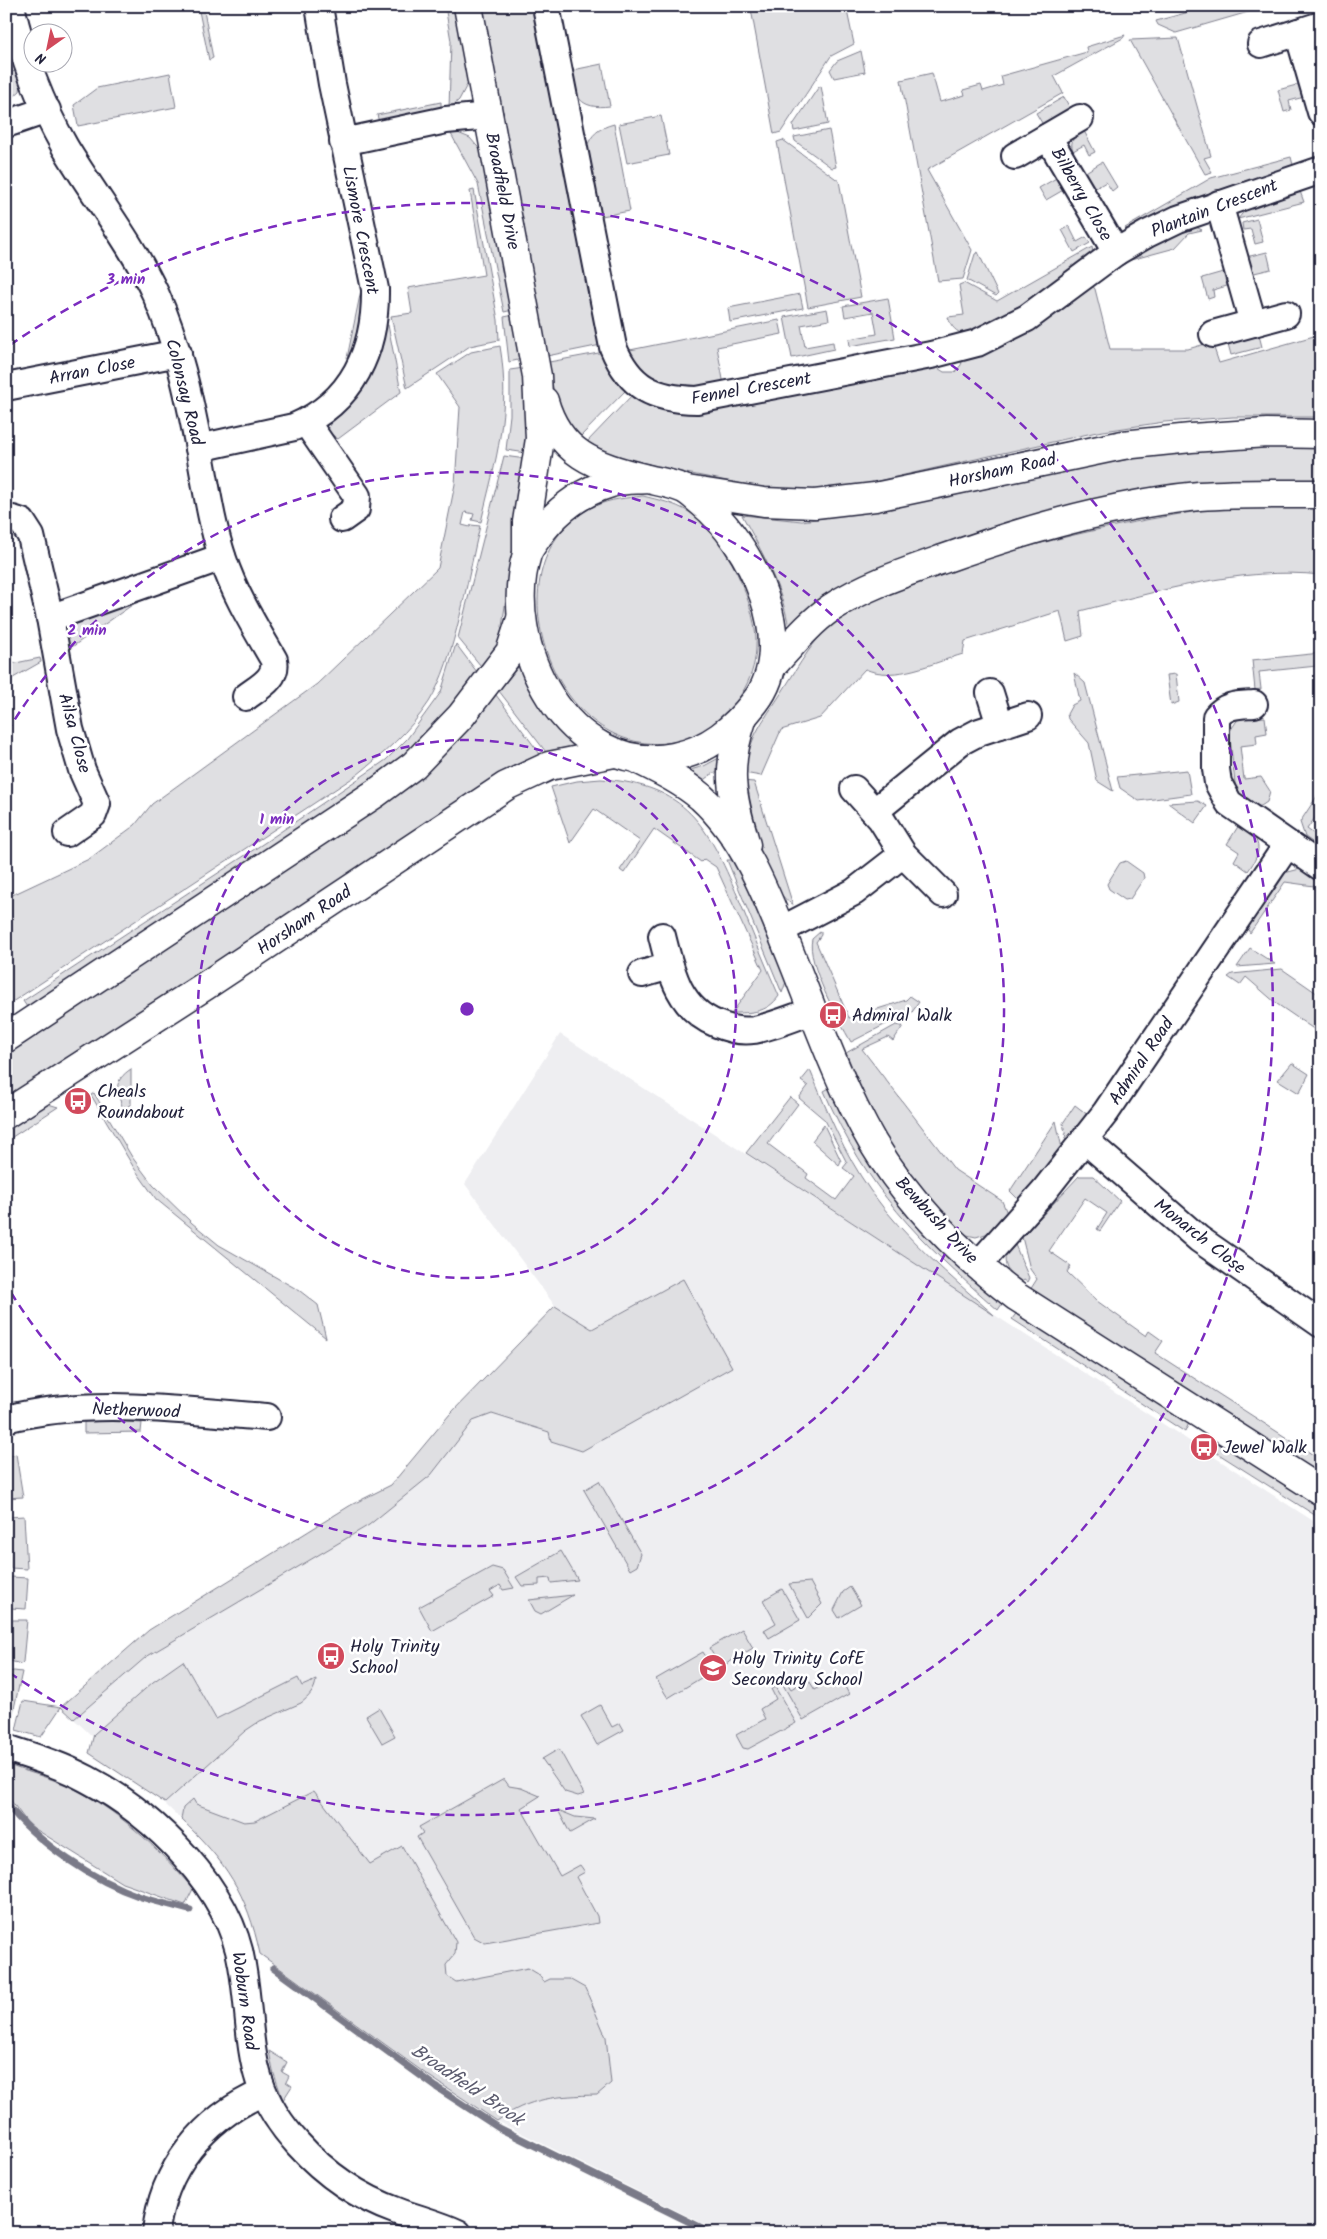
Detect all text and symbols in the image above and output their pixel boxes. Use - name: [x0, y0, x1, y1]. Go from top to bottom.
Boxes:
- north arrow: [22, 22, 72, 72]
- text: N: [32, 46, 51, 70]
- street label: Broadfield Drive: [476, 130, 527, 252]
- street label: Bilberry Close: [1042, 142, 1119, 247]
- street label: Lismore Crescent: [333, 163, 386, 298]
- street label: Plantain Crescent: [1147, 172, 1283, 247]
- text: 3 min: [106, 268, 145, 292]
- street label: Colonsay Road: [156, 336, 211, 450]
- street label: Arran Close: [47, 349, 138, 394]
- street label: Fennel Crescent: [689, 364, 815, 414]
- street label: Horsham Road: [946, 446, 1060, 497]
- text: 2 min: [67, 619, 107, 643]
- street label: Ailsa Close: [49, 690, 98, 777]
- text: 1 min: [260, 808, 294, 832]
- street label: Horsham Road: [251, 878, 359, 964]
- centre of rings: [458, 1000, 476, 1018]
- bus stop icon: Admiral Walk: [818, 1000, 848, 1030]
- place label: Admiral Walk: [852, 1002, 952, 1031]
- street label: Admiral Road: [1102, 1011, 1183, 1112]
- place label: Cheals Roundabout: [97, 1078, 186, 1128]
- bus stop icon: Cheals Roundabout: [63, 1086, 93, 1116]
- street label: Bewbush Drive: [887, 1170, 985, 1272]
- street label: Monarch Close: [1147, 1192, 1251, 1283]
- street label: Netherwood: [91, 1395, 182, 1428]
- bus stop icon: Jewel Walk: [1189, 1432, 1219, 1462]
- place label: Jewel Walk: [1223, 1434, 1307, 1463]
- place label: Holy Trinity School: [350, 1633, 440, 1683]
- bus stop icon: Holy Trinity School: [316, 1641, 346, 1671]
- place label: Holy Trinity CofE Secondary School: [732, 1645, 865, 1695]
- school or university icon: Holy Trinity CofE Secondary School: [698, 1653, 728, 1683]
- street label: Woburn Road: [222, 1950, 265, 2053]
- water label: Broadfield Brook: [405, 2037, 532, 2136]

